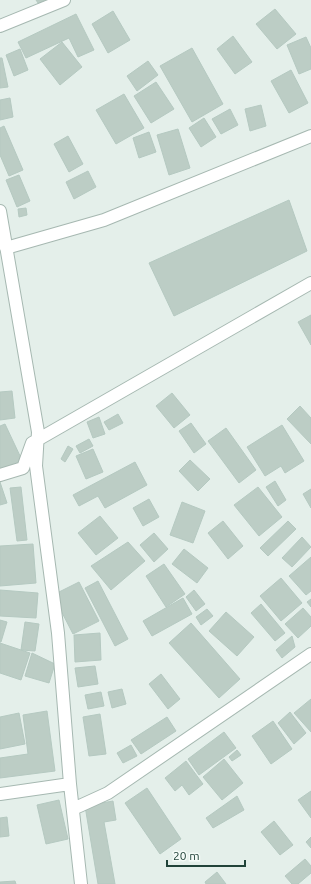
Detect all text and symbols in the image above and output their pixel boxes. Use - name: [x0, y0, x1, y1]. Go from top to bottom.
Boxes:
- scale bar: [167, 842, 245, 868]
- text: 20 m: [173, 849, 200, 862]

